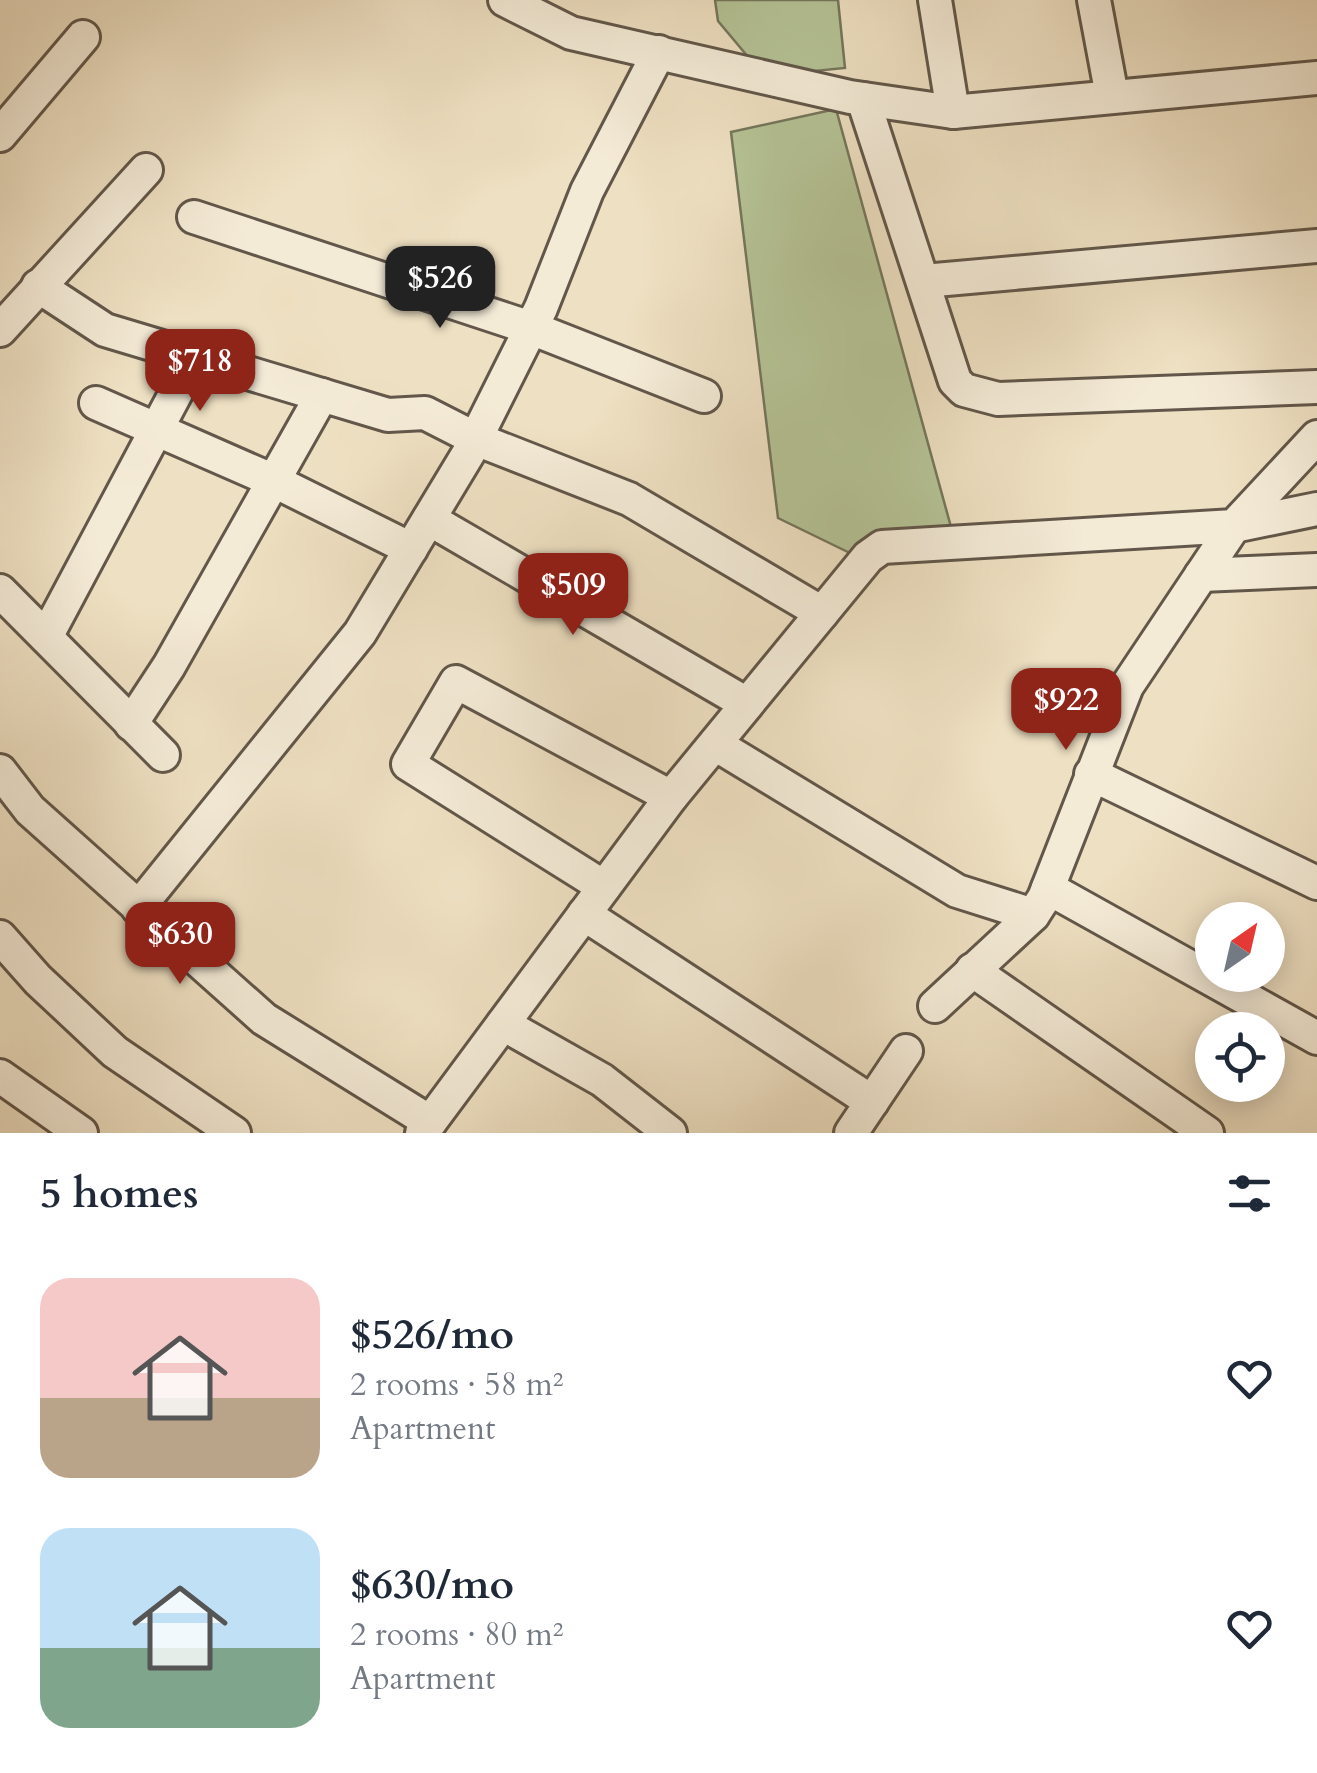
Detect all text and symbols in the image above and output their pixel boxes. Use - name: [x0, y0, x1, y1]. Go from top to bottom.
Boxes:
- pin: $526: [381, 246, 499, 331]
- text: $526: [407, 256, 473, 300]
- pin: $718: [141, 329, 259, 414]
- text: $718: [167, 339, 233, 383]
- pin: $509: [514, 553, 632, 638]
- text: $509: [540, 563, 606, 607]
- pin: $922: [1007, 668, 1125, 753]
- text: $922: [1033, 678, 1099, 722]
- pin: $630: [121, 902, 239, 987]
- north arrow: [1195, 902, 1285, 992]
- map controls: [1195, 902, 1285, 1102]
- text: $630: [147, 912, 213, 956]
- button: locate: [1195, 1012, 1285, 1102]
- text: 5 homes: [40, 1165, 198, 1222]
- icon: filters: [1222, 1166, 1277, 1221]
- text: $526/mo: [350, 1306, 514, 1363]
- icon: home: [120, 1318, 240, 1438]
- icon: heart: [1222, 1351, 1277, 1406]
- text: 2 rooms · 58 m²: [350, 1363, 563, 1407]
- text: Apartment: [350, 1407, 495, 1451]
- text: $630/mo: [350, 1556, 514, 1613]
- icon: home: [120, 1568, 240, 1688]
- icon: heart: [1222, 1601, 1277, 1656]
- text: 2 rooms · 80 m²: [350, 1613, 563, 1657]
- text: Apartment: [350, 1657, 495, 1701]

